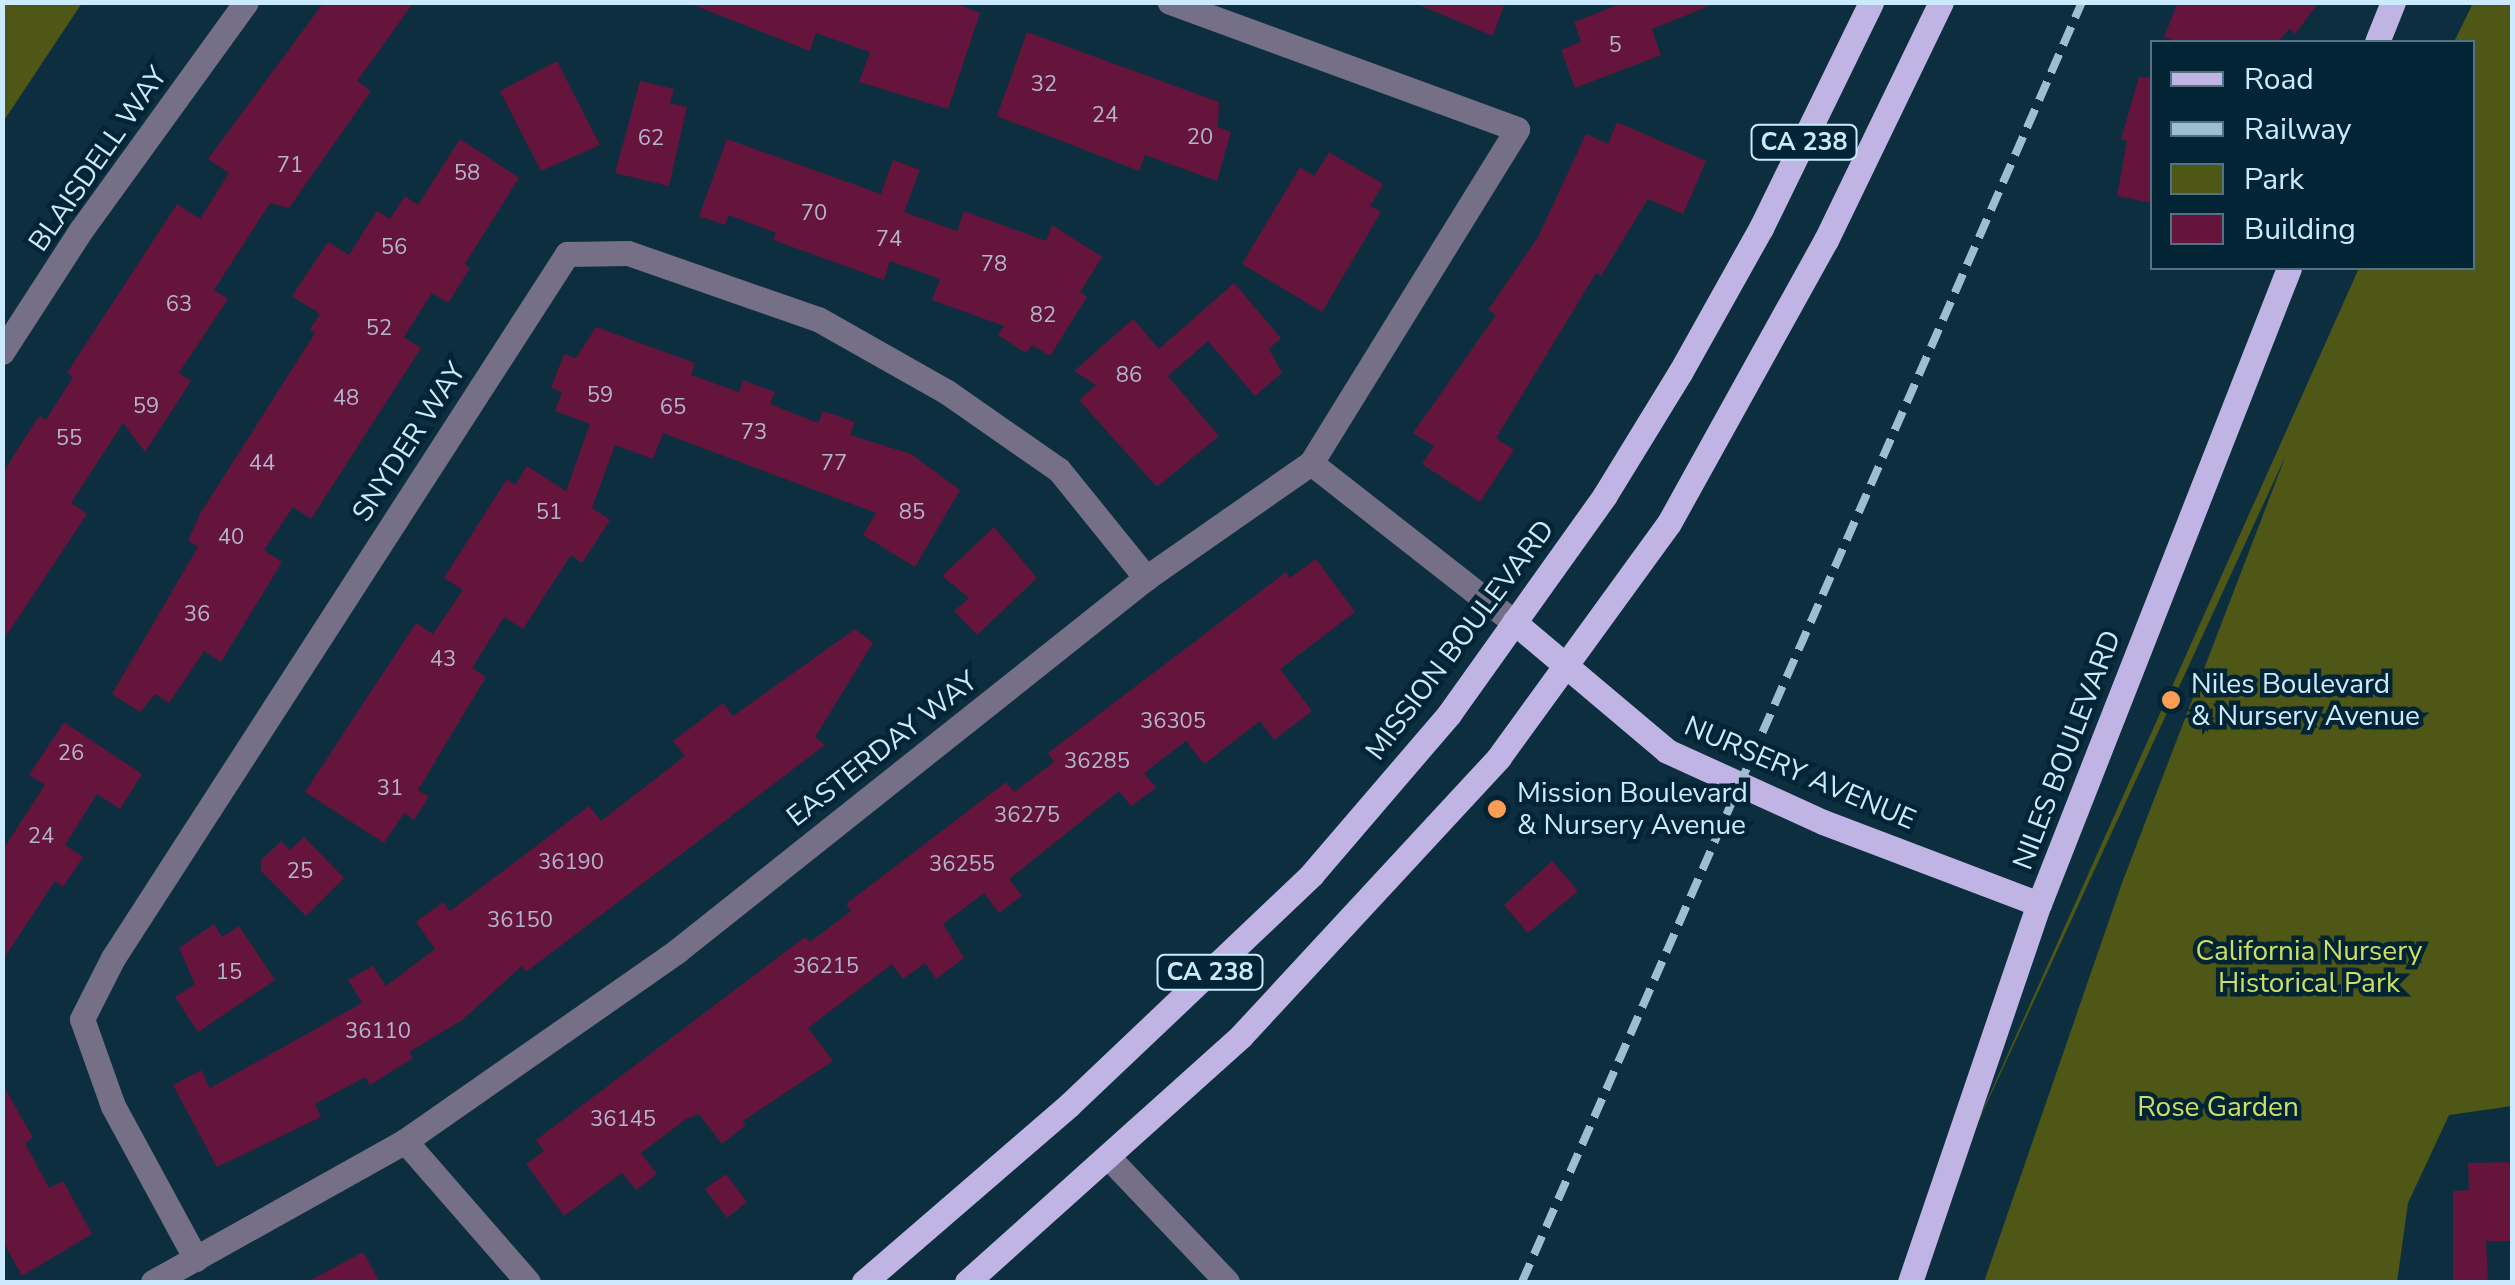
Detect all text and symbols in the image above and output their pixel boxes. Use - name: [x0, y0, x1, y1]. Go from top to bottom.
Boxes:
- house number: 5: [1608, 33, 1622, 59]
- legend: [2150, 40, 2475, 270]
- text: Road: [2244, 59, 2314, 100]
- street label: BLAISDELL WAY: [22, 60, 174, 258]
- house number: 32: [1031, 72, 1057, 98]
- house number: 24: [1092, 103, 1118, 129]
- text: Railway: [2244, 109, 2352, 150]
- road number: CA 238: [1749, 122, 1859, 162]
- house number: 20: [1187, 125, 1213, 151]
- house number: 62: [638, 126, 664, 152]
- house number: 71: [277, 153, 303, 179]
- text: Park: [2244, 159, 2304, 200]
- house number: 58: [454, 161, 480, 187]
- house number: 70: [801, 201, 827, 227]
- text: Building: [2244, 209, 2356, 250]
- house number: 74: [876, 227, 902, 253]
- house number: 56: [381, 235, 407, 261]
- house number: 78: [981, 252, 1007, 278]
- house number: 63: [166, 292, 192, 318]
- house number: 82: [1030, 303, 1056, 329]
- house number: 52: [366, 316, 392, 342]
- street label: SNYDER WAY: [345, 356, 473, 528]
- house number: 86: [1116, 363, 1142, 389]
- house number: 59: [587, 383, 613, 409]
- house number: 48: [333, 386, 359, 412]
- house number: 59: [133, 394, 159, 420]
- house number: 65: [660, 395, 686, 421]
- house number: 73: [741, 420, 767, 446]
- house number: 55: [56, 426, 82, 452]
- house number: 44: [249, 451, 275, 477]
- house number: 77: [821, 451, 847, 477]
- house number: 51: [536, 500, 562, 526]
- house number: 85: [899, 500, 925, 526]
- street label: MISSION BOULEVARD: [1359, 513, 1561, 767]
- house number: 40: [218, 525, 244, 551]
- house number: 36: [184, 602, 210, 628]
- street label: NILES BOULEVARD: [2006, 626, 2128, 874]
- house number: 43: [430, 647, 456, 673]
- street label: EASTERDAY WAY: [780, 664, 984, 834]
- place label: Niles Boulevard & Nursery Avenue: [2191, 667, 2420, 733]
- marker: Niles Boulevard & Nursery Avenue: [2160, 689, 2182, 711]
- house number: 36305: [1140, 709, 1206, 735]
- street label: NURSERY AVENUE: [1679, 709, 1921, 837]
- house number: 26: [58, 741, 84, 767]
- house number: 36285: [1064, 749, 1130, 775]
- house number: 31: [377, 776, 403, 802]
- place label: Mission Boulevard & Nursery Avenue: [1517, 776, 1748, 842]
- marker: Mission Boulevard & Nursery Avenue: [1486, 798, 1508, 820]
- house number: 36275: [994, 803, 1060, 829]
- house number: 24: [28, 824, 54, 850]
- house number: 36190: [538, 850, 604, 876]
- house number: 36255: [929, 852, 995, 878]
- house number: 25: [287, 859, 313, 885]
- house number: 36150: [487, 908, 553, 934]
- park label: California Nursery Historical Park: [2196, 934, 2422, 1000]
- road number: CA 238: [1155, 952, 1265, 992]
- house number: 36215: [793, 954, 859, 980]
- house number: 15: [216, 960, 242, 986]
- house number: 36110: [345, 1019, 411, 1045]
- park label: Rose Garden: [2137, 1090, 2299, 1124]
- house number: 36145: [590, 1107, 656, 1133]

